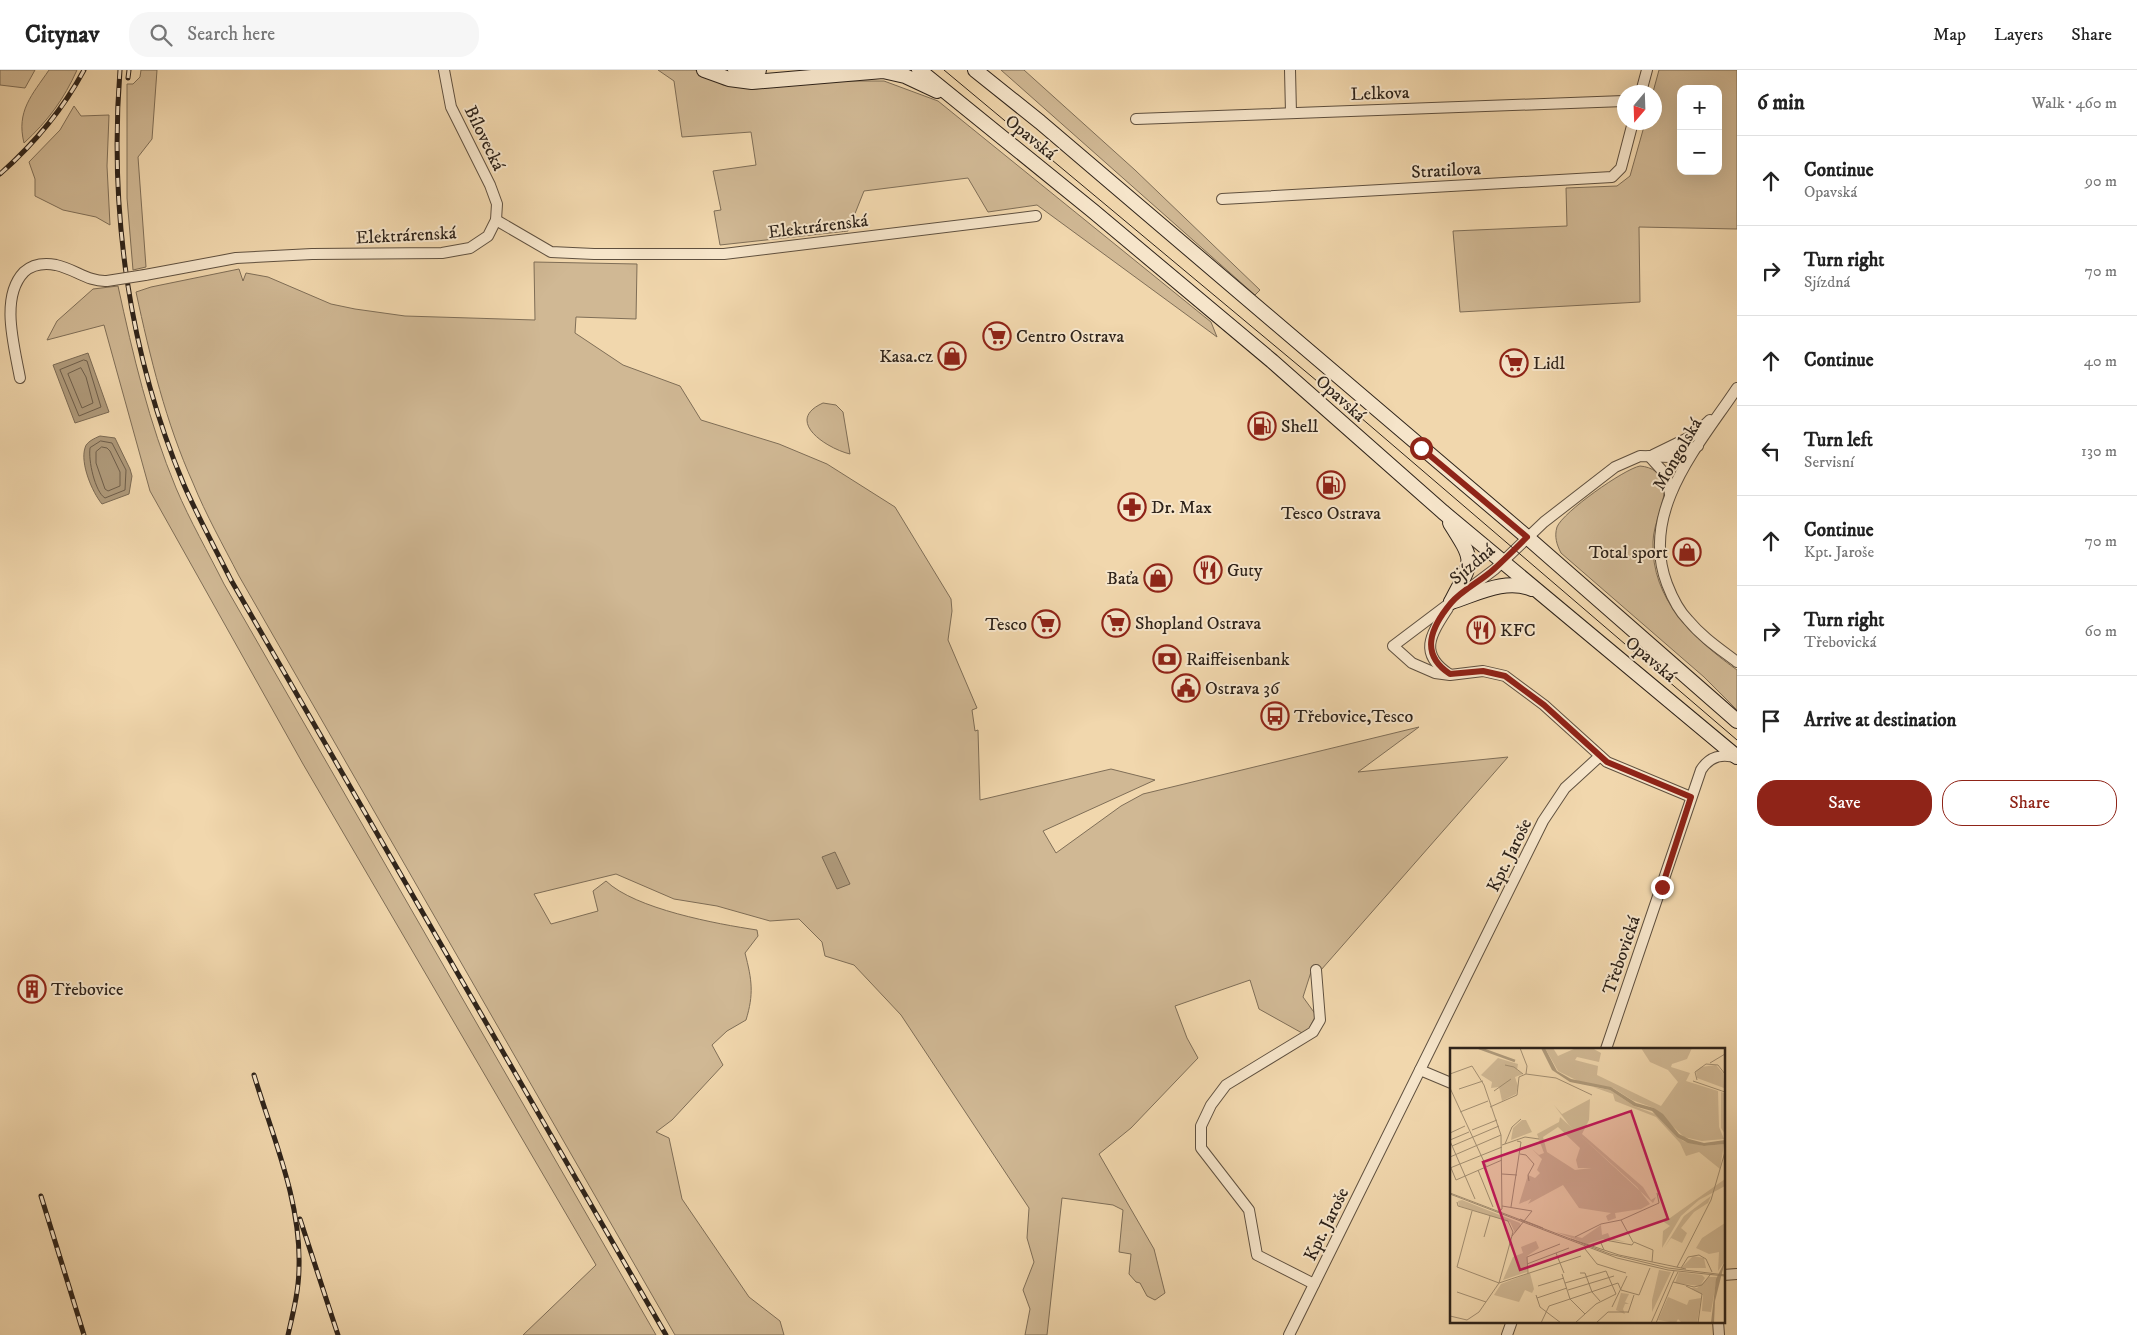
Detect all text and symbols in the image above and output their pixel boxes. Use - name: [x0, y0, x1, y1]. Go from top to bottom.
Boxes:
- search box: [129, 12, 479, 57]
- text: Citynav: [25, 20, 99, 50]
- icon: search: [147, 21, 175, 49]
- text: Search here: [187, 23, 275, 46]
- text: Map: [1933, 24, 1966, 46]
- text: Layers: [1994, 24, 2043, 46]
- text: Share: [2071, 24, 2112, 46]
- street label: Lelkova: [1350, 82, 1410, 106]
- north arrow: [1617, 85, 1662, 130]
- map controls: [1677, 85, 1722, 175]
- button: +: [1677, 85, 1722, 130]
- text: 6 min: [1757, 90, 1805, 116]
- text: Walk · 460 m: [2031, 93, 2117, 113]
- street label: Bílovecká: [459, 102, 509, 175]
- street label: Opavská: [1000, 110, 1061, 165]
- button: −: [1677, 130, 1722, 175]
- street label: Stratilova: [1411, 158, 1482, 184]
- text: Continue: [1804, 159, 1874, 182]
- icon: ahead: [1757, 167, 1785, 195]
- text: 90 m: [2085, 171, 2117, 191]
- text: Opavská: [1804, 182, 1857, 202]
- street label: Elektrárenská: [767, 210, 870, 244]
- street label: Elektrárenská: [355, 222, 457, 250]
- text: Turn right: [1804, 249, 1884, 272]
- icon: right: [1757, 257, 1785, 285]
- text: 70 m: [2085, 261, 2117, 281]
- text: Sjízdná: [1804, 272, 1850, 292]
- supermarket icon: Centro Ostrava: [982, 321, 1012, 351]
- place label: Centro Ostrava: [1016, 326, 1125, 348]
- shop icon: Kasa.cz: [937, 341, 967, 371]
- place label: Kasa.cz: [879, 346, 933, 368]
- icon: ahead: [1757, 347, 1785, 375]
- supermarket icon: Lidl: [1499, 348, 1529, 378]
- text: Continue: [1804, 349, 1874, 372]
- text: 40 m: [2084, 351, 2117, 371]
- place label: Lidl: [1533, 353, 1566, 375]
- street label: Opavská: [1311, 371, 1370, 427]
- fuel station icon: Shell: [1247, 411, 1277, 441]
- street label: Mongolská: [1648, 414, 1708, 495]
- place label: Shell: [1281, 416, 1319, 438]
- text: Turn left: [1804, 429, 1873, 452]
- route start: [1410, 437, 1433, 460]
- icon: left: [1757, 437, 1785, 465]
- text: 130 m: [2081, 441, 2117, 461]
- text: Servisní: [1804, 452, 1854, 472]
- fuel station icon: Tesco Ostrava: [1316, 470, 1346, 500]
- pharmacy icon: Dr. Max: [1117, 492, 1147, 522]
- place label: Dr. Max: [1151, 497, 1212, 519]
- place label: Tesco Ostrava: [1281, 503, 1381, 525]
- text: Continue: [1804, 519, 1874, 542]
- icon: ahead: [1757, 527, 1785, 555]
- text: 70 m: [2085, 531, 2117, 551]
- shop icon: Total sport: [1672, 537, 1702, 567]
- street label: Sjízdná: [1446, 539, 1500, 590]
- place label: Total sport: [1589, 542, 1668, 564]
- text: Kpt. Jaroše: [1804, 542, 1874, 562]
- restaurant icon: Guty: [1193, 555, 1223, 585]
- place label: Guty: [1227, 560, 1263, 582]
- shop icon: Baťa: [1143, 563, 1173, 593]
- place label: Baťa: [1107, 568, 1139, 590]
- supermarket icon: Shopland Ostrava: [1101, 608, 1131, 638]
- supermarket icon: Tesco: [1031, 609, 1061, 639]
- text: Turn right: [1804, 609, 1884, 632]
- place label: Shopland Ostrava: [1135, 613, 1262, 635]
- place label: Tesco: [985, 614, 1027, 636]
- restaurant icon: KFC: [1466, 615, 1496, 645]
- icon: right: [1757, 617, 1785, 645]
- place label: KFC: [1500, 620, 1536, 642]
- text: 60 m: [2085, 621, 2117, 641]
- street label: Opavská: [1620, 632, 1681, 688]
- text: Třebovická: [1804, 632, 1877, 652]
- bank icon: Raiffeisenbank: [1152, 644, 1182, 674]
- place label: Raiffeisenbank: [1186, 649, 1290, 671]
- public building icon: Ostrava 36: [1171, 673, 1201, 703]
- place label: Ostrava 36: [1205, 678, 1280, 700]
- bus stop icon: Třebovice,Tesco: [1260, 701, 1290, 731]
- place label: Třebovice,Tesco: [1294, 706, 1413, 728]
- icon: arrive: [1757, 707, 1785, 735]
- text: Arrive at destination: [1804, 709, 1956, 732]
- button: Save: [1757, 780, 1932, 826]
- button: Share: [1942, 780, 2117, 826]
- street label: Kpt. Jaroše: [1483, 815, 1537, 896]
- route end: [1651, 876, 1674, 899]
- street label: Třebovická: [1598, 913, 1646, 998]
- building icon: Třebovice: [17, 974, 47, 1004]
- place label: Třebovice: [51, 979, 124, 1001]
- inset map: [1450, 1048, 1724, 1322]
- street label: Kpt. Jaroše: [1300, 1184, 1354, 1265]

